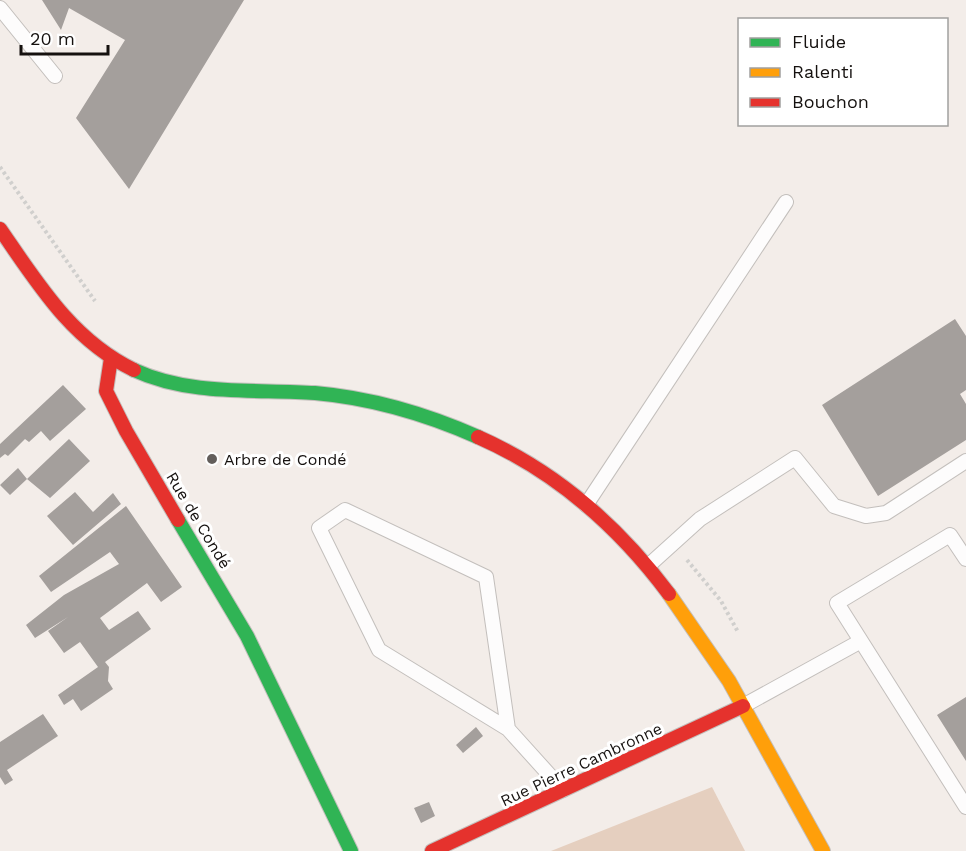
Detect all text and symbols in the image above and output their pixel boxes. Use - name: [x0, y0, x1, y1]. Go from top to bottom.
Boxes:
- scale bar: [21, 18, 108, 56]
- legend: [738, 18, 948, 126]
- text: 20 m: [30, 28, 75, 49]
- text: Fluide: [792, 31, 846, 52]
- text: Ralenti: [792, 61, 853, 82]
- text: Bouchon: [792, 91, 869, 112]
- place label: Arbre de Condé: [224, 450, 347, 469]
- marker: Arbre de Condé: [205, 452, 219, 466]
- street label: Rue de Condé: [162, 468, 235, 572]
- street label: Rue Pierre Cambronne: [497, 719, 665, 810]

